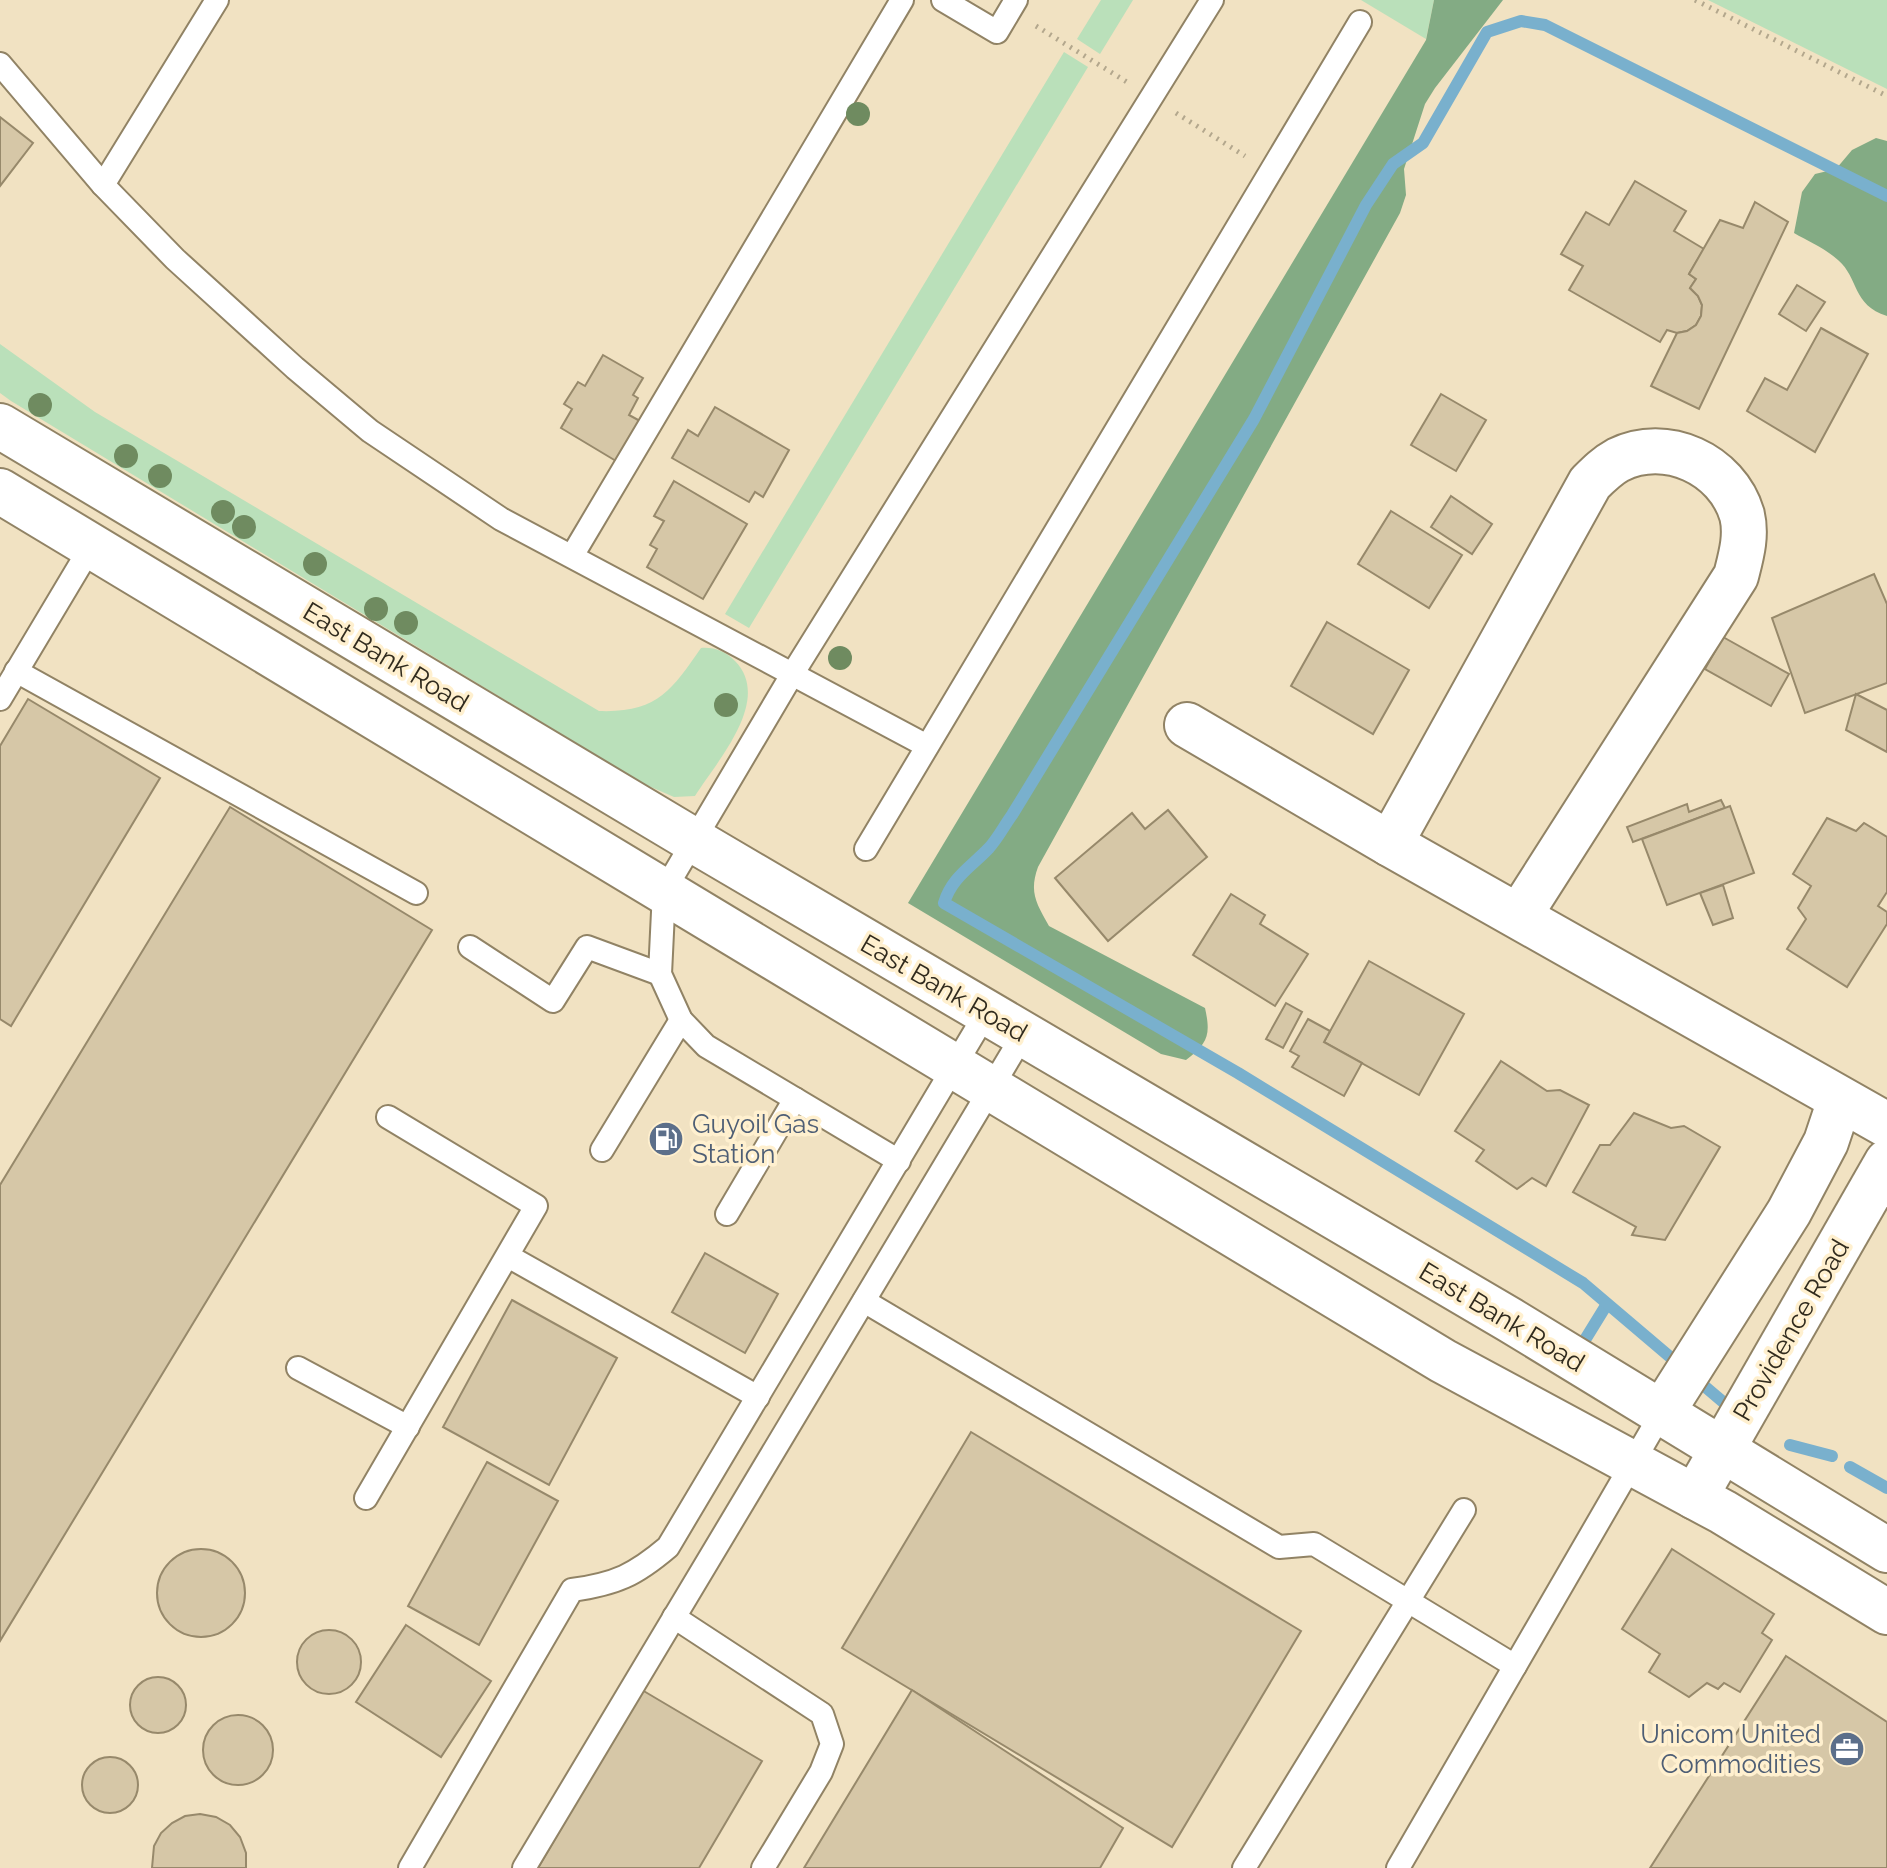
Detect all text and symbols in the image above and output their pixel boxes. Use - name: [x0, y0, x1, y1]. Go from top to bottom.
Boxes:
- street label: East Bank Road: [298, 596, 474, 718]
- street label: East Bank Road: [855, 928, 1033, 1048]
- place label: Guyoil Gas Station: [692, 1109, 819, 1169]
- fuel station icon: Guyoil Gas Station: [647, 1120, 685, 1158]
- street label: Providence Road: [1727, 1234, 1855, 1426]
- street label: East Bank Road: [1414, 1256, 1590, 1378]
- place label: Unicom United Commodities: [1640, 1719, 1821, 1779]
- office icon: Unicom United Commodities: [1828, 1730, 1866, 1768]

